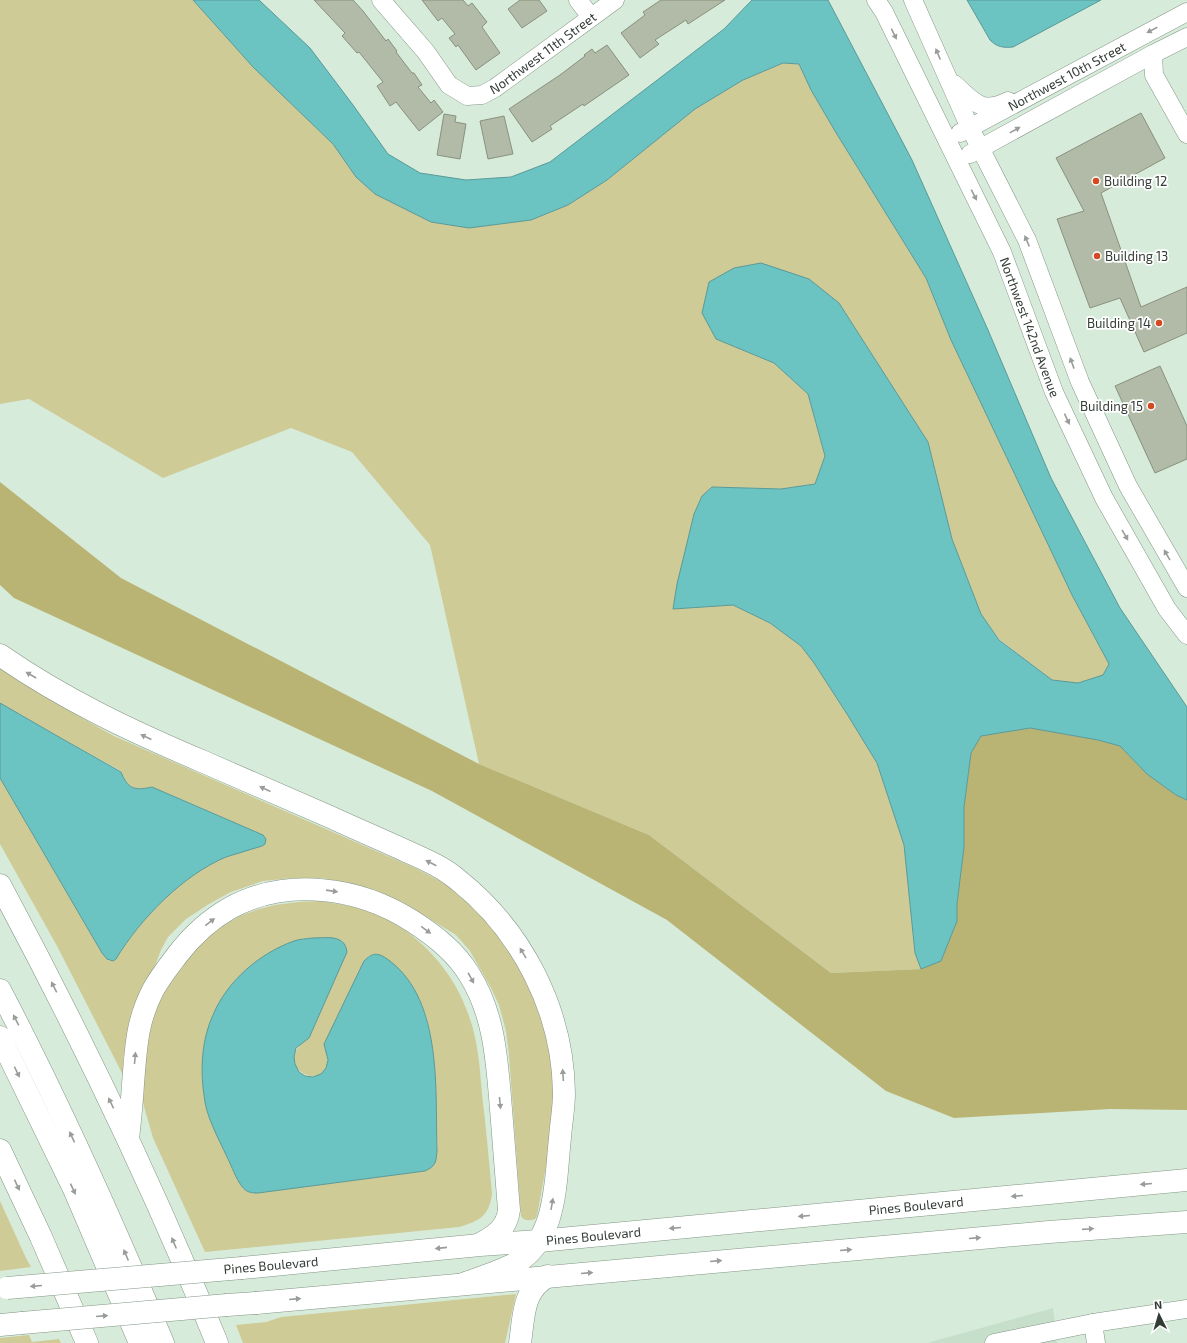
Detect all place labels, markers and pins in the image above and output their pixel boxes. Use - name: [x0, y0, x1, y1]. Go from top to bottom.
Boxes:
- place label: Building 12: [1104, 173, 1167, 189]
- marker: Building 12: [1091, 176, 1101, 186]
- place label: Building 13: [1105, 248, 1168, 264]
- marker: Building 13: [1092, 251, 1102, 261]
- place label: Building 14: [1087, 315, 1151, 331]
- marker: Building 14: [1154, 318, 1164, 328]
- place label: Building 15: [1080, 398, 1143, 414]
- marker: Building 15: [1146, 401, 1156, 411]

